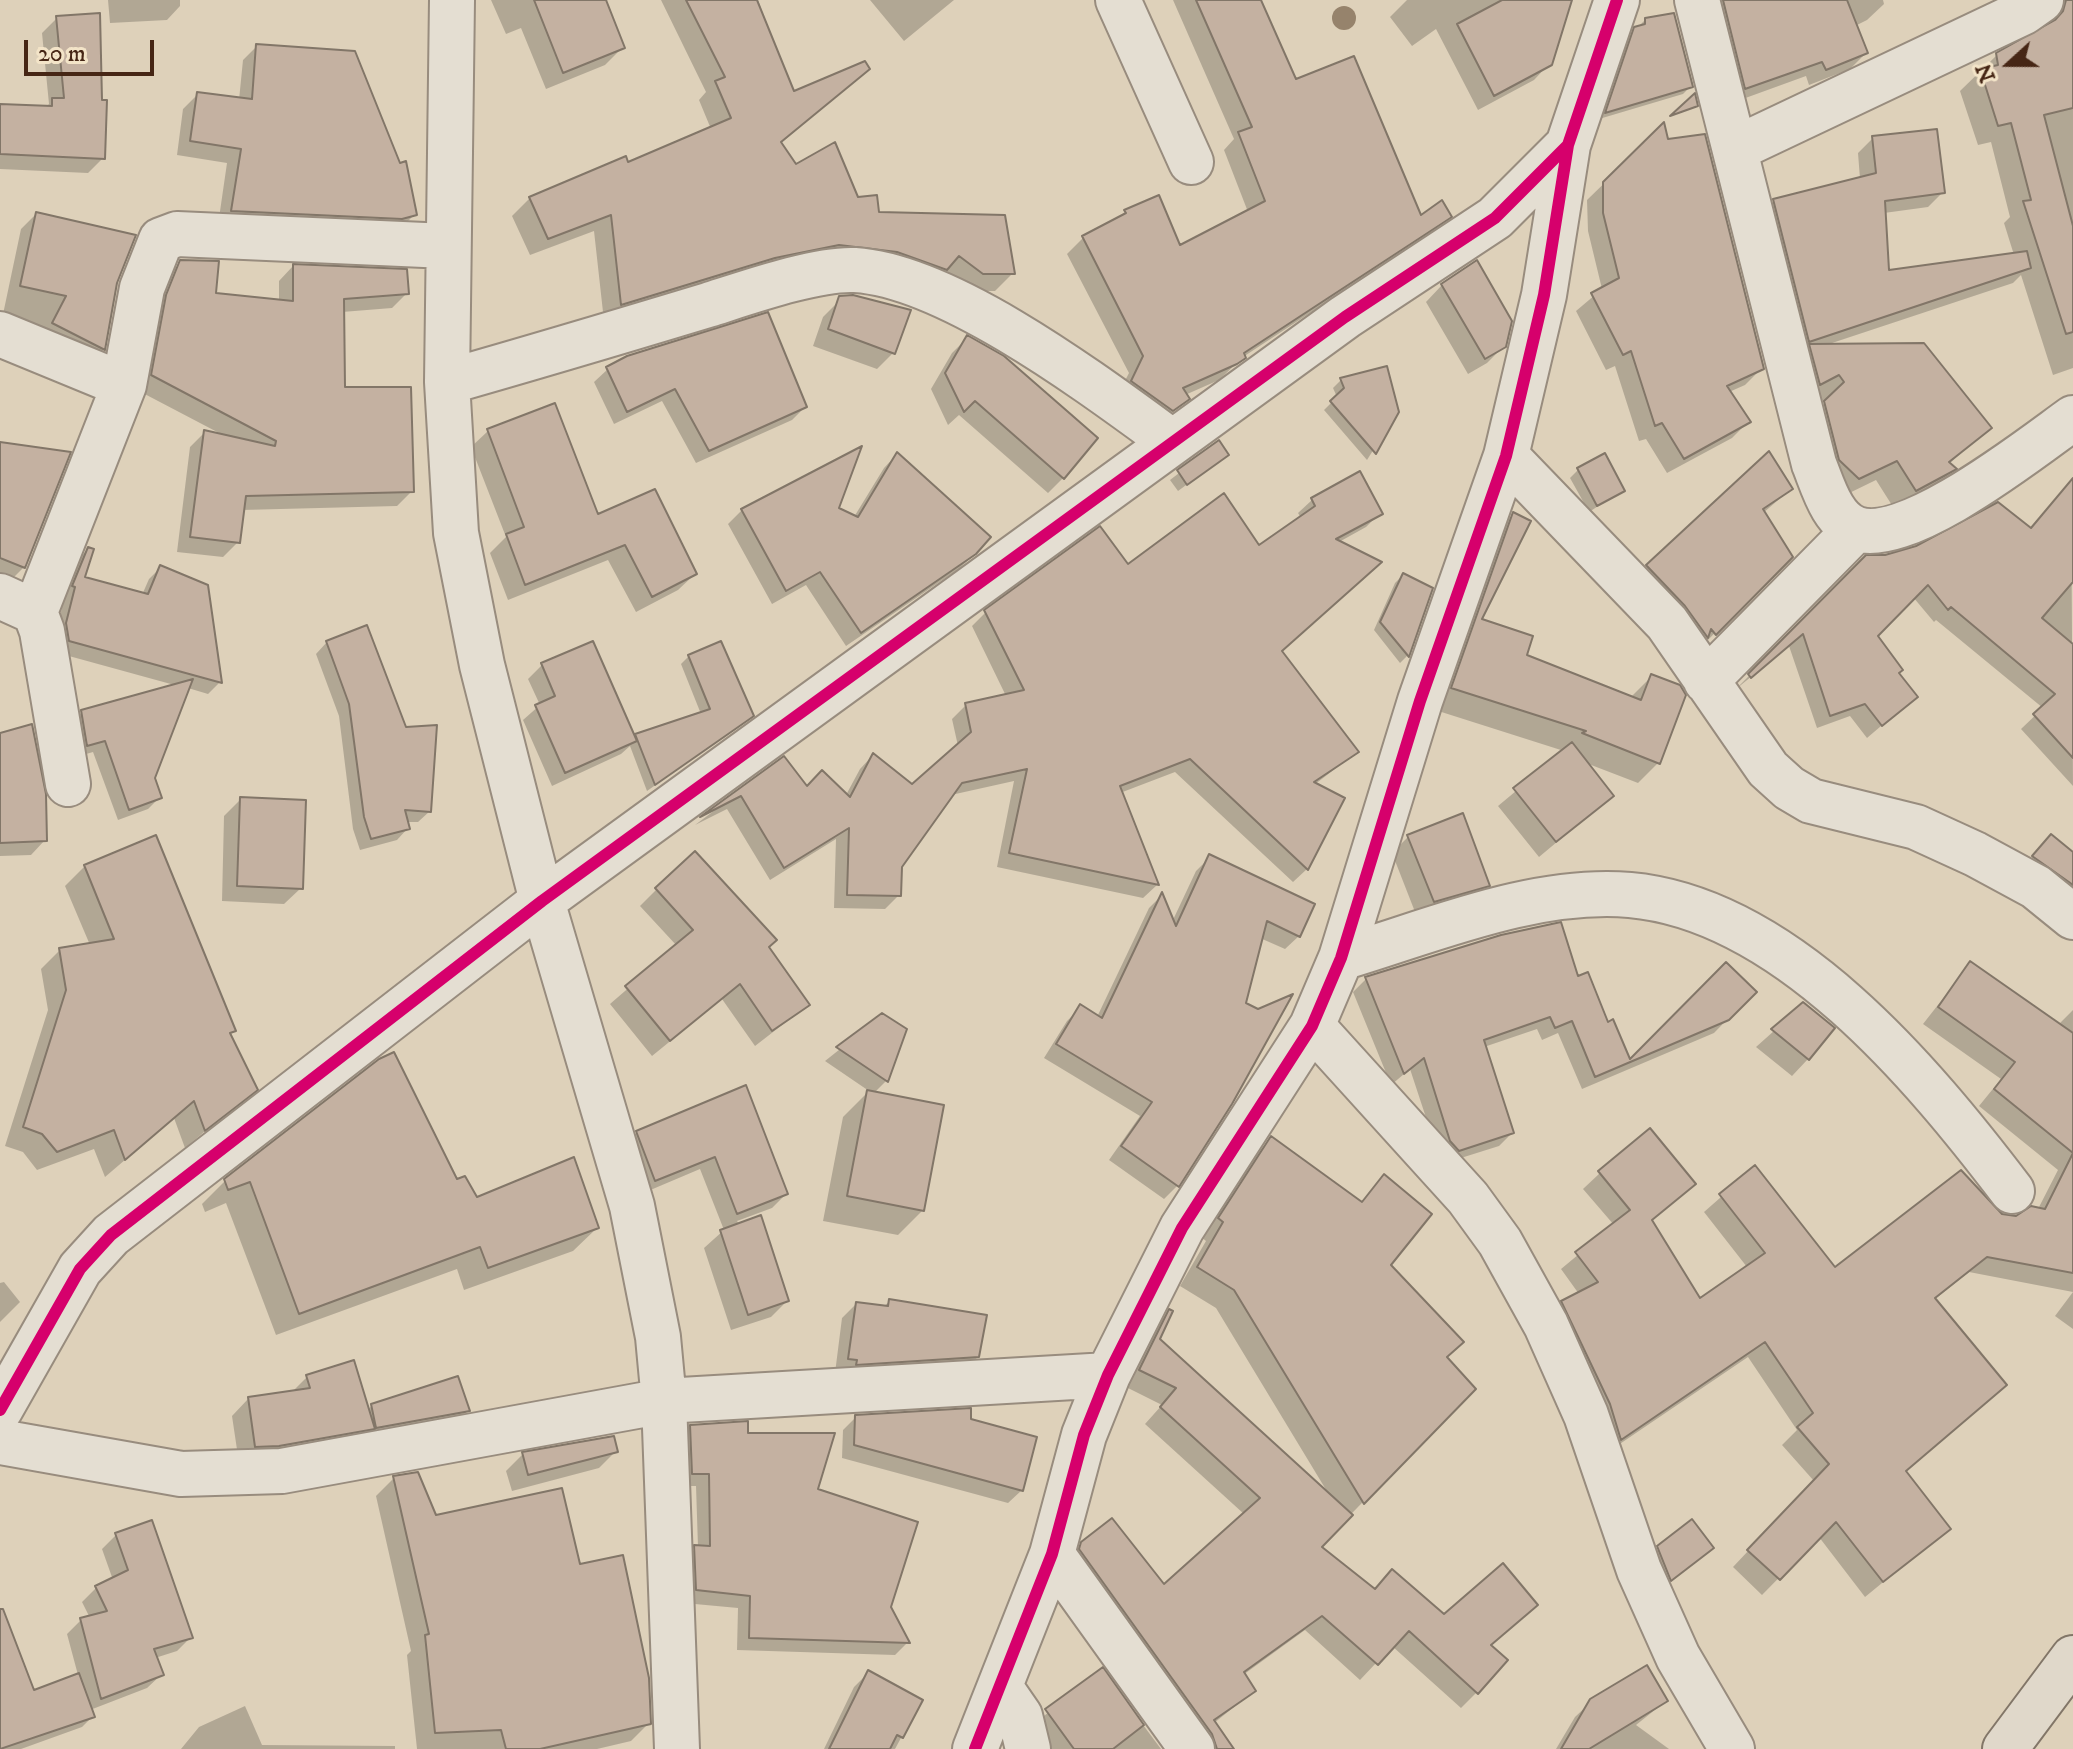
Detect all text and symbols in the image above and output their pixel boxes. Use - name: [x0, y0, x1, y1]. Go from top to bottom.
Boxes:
- scale bar: [28, 24, 158, 74]
- north arrow: [1969, 24, 2049, 104]
- text: 20 m: [38, 39, 86, 69]
- text: N: [1970, 60, 2002, 86]

